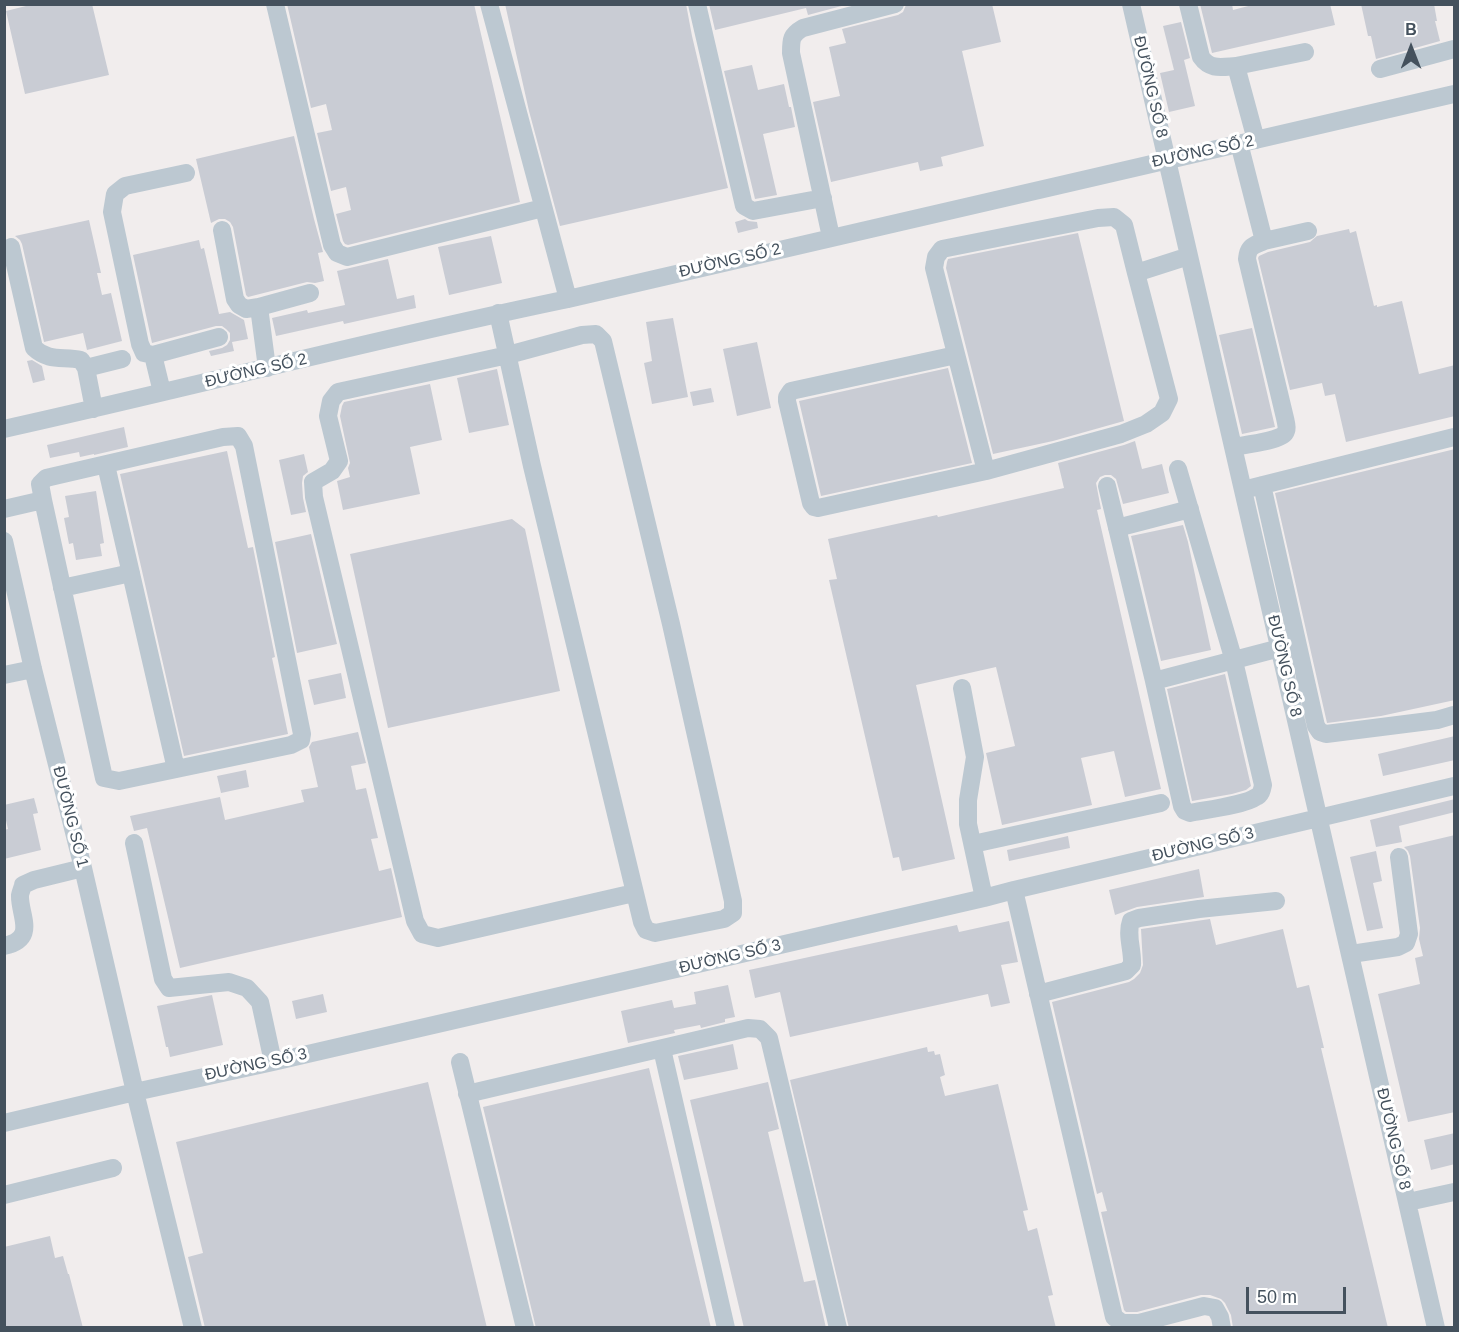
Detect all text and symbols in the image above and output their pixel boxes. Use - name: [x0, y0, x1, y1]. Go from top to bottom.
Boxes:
- north arrow: [1381, 18, 1441, 78]
- text: B: [1405, 21, 1417, 38]
- street label: ĐƯỜNG SỐ 8: [1129, 34, 1171, 140]
- street label: ĐƯỜNG SỐ 2: [1150, 132, 1256, 172]
- street label: ĐƯỜNG SỐ 2: [677, 240, 783, 282]
- street label: ĐƯỜNG SỐ 2: [203, 350, 309, 392]
- street label: ĐƯỜNG SỐ 8: [1263, 613, 1305, 719]
- street label: ĐƯỜNG SỐ 1: [48, 764, 92, 870]
- street label: ĐƯỜNG SỐ 3: [1150, 824, 1256, 866]
- street label: ĐƯỜNG SỐ 3: [677, 936, 783, 978]
- street label: ĐƯỜNG SỐ 3: [203, 1045, 309, 1085]
- street label: ĐƯỜNG SỐ 8: [1372, 1086, 1414, 1192]
- scale bar: [1249, 1275, 1350, 1313]
- text: 50 m: [1257, 1287, 1297, 1307]

